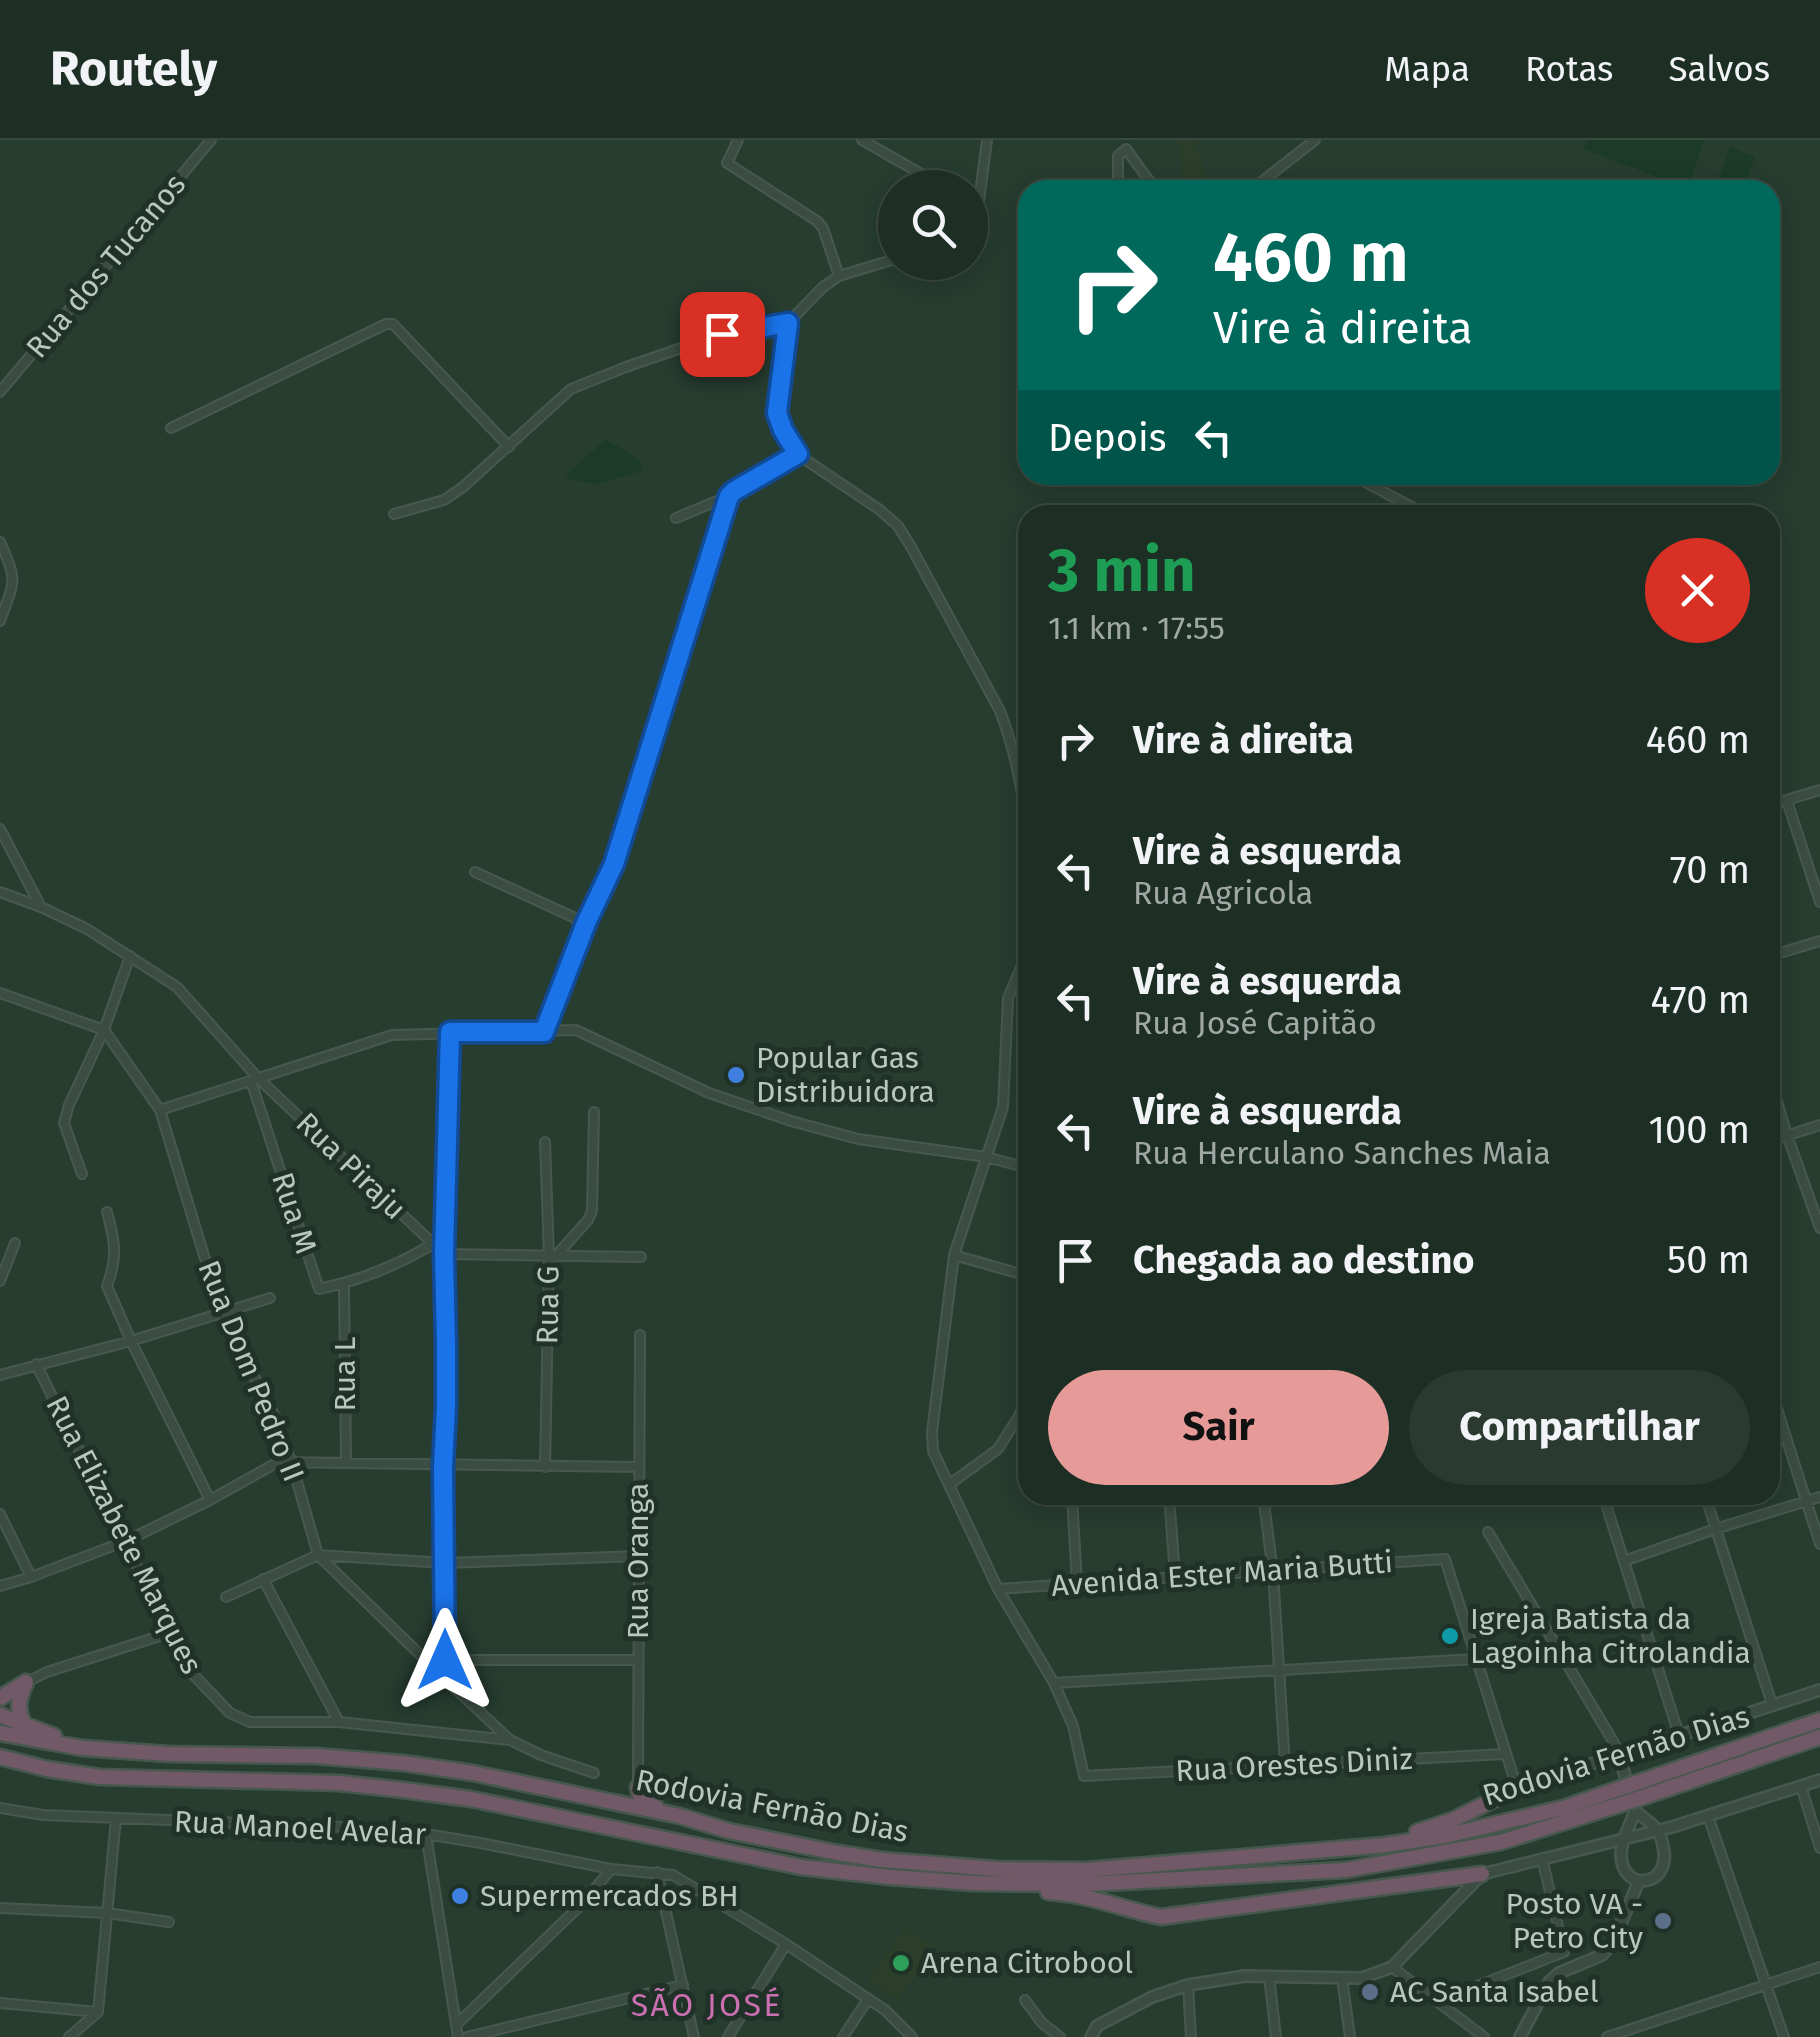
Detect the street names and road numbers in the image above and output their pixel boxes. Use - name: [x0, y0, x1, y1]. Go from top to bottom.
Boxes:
- street label: Rua dos Tucanos: [19, 167, 193, 365]
- street label: Rua Piraju: [289, 1105, 413, 1227]
- street label: Rua M: [264, 1168, 324, 1258]
- street label: Rua Dom Pedro II: [190, 1255, 312, 1487]
- street label: Rua G: [529, 1265, 567, 1345]
- street label: Rua L: [327, 1337, 363, 1411]
- street label: Rua Elizabete Marques: [38, 1390, 210, 1680]
- street label: Rua Oranga: [620, 1483, 656, 1639]
- street label: Avenida Ester Maria Butti: [1050, 1544, 1394, 1604]
- street label: Rodovia Fernão Dias: [1478, 1698, 1754, 1814]
- street label: Rua Orestes Diniz: [1175, 1741, 1413, 1789]
- street label: Rodovia Fernão Dias: [633, 1762, 911, 1850]
- street label: Rua Manoel Avelar: [173, 1803, 427, 1853]

